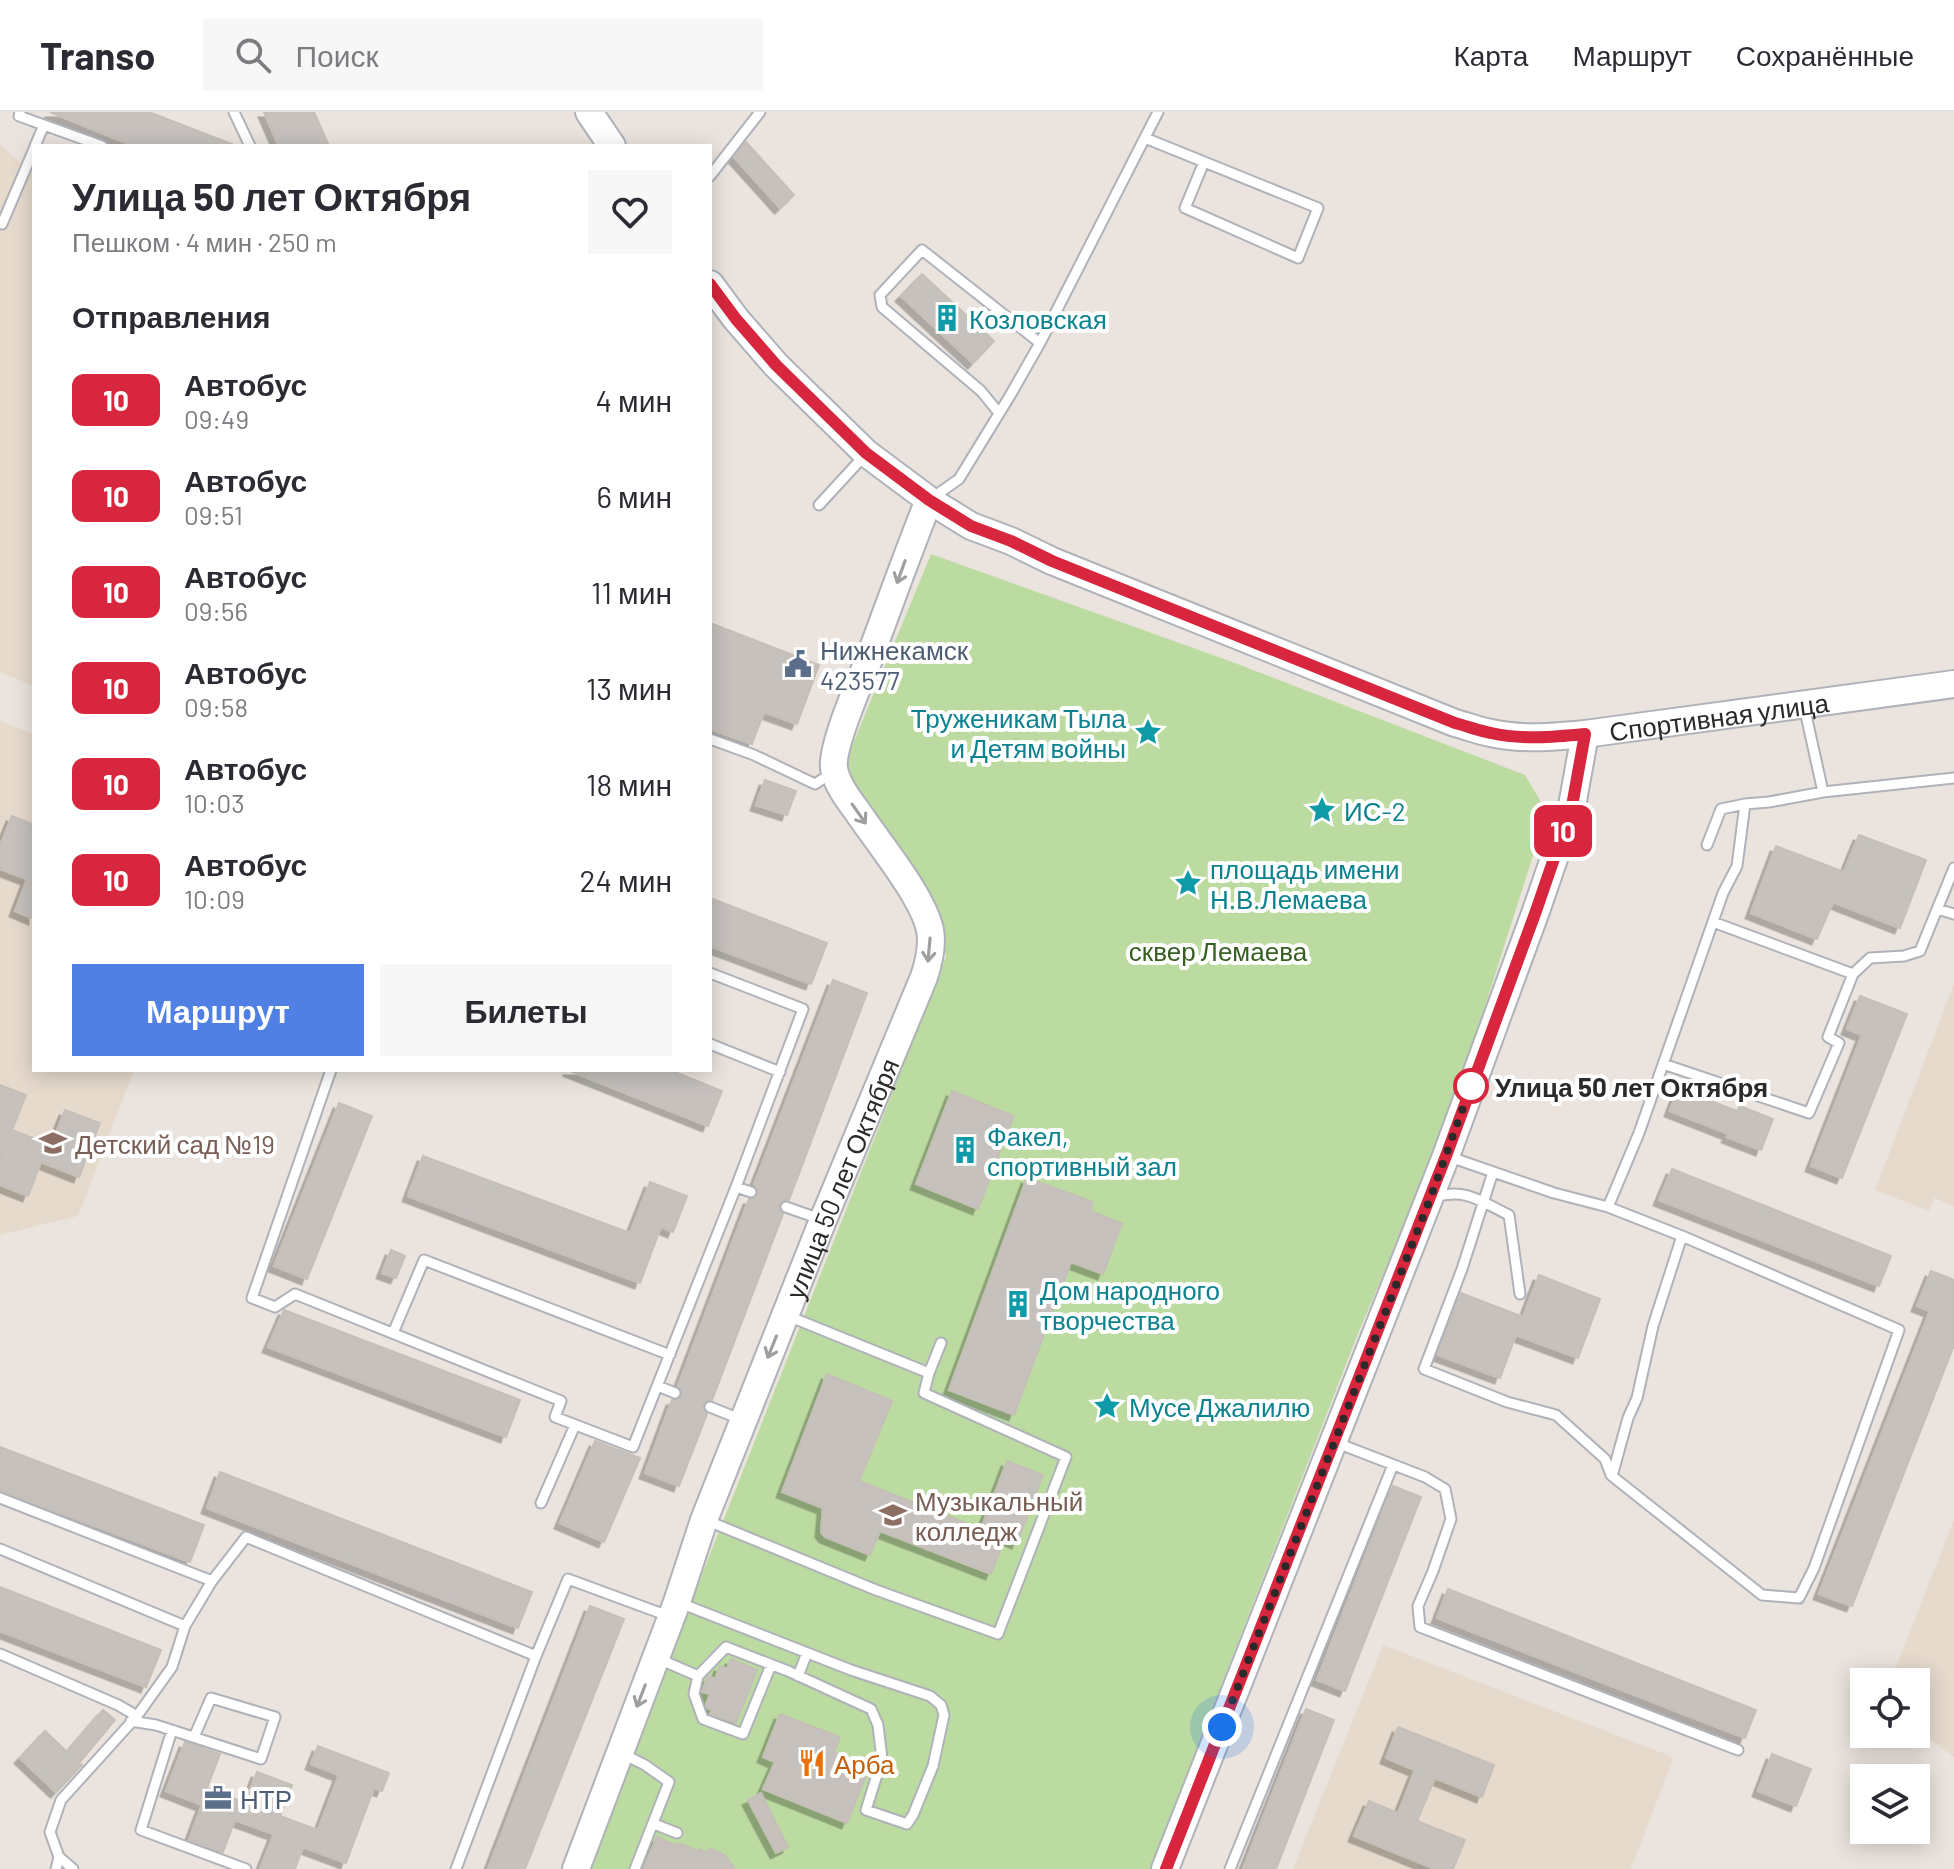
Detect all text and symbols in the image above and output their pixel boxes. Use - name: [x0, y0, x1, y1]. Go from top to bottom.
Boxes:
- search box: [203, 19, 763, 91]
- text: Transo: [40, 32, 155, 78]
- icon: search: [231, 33, 275, 77]
- text: Поиск: [295, 37, 379, 73]
- text: Карта: [1453, 38, 1528, 72]
- text: Маршрут: [1572, 38, 1692, 72]
- text: Сохранённые: [1736, 38, 1914, 72]
- button: heart: [588, 170, 672, 254]
- text: Улица 50 лет Октября: [72, 173, 471, 219]
- text: Пешком · 4 мин · 250 m: [72, 226, 337, 257]
- text: Отправления: [72, 298, 271, 334]
- building icon: Козловская: [932, 303, 962, 333]
- place label: Козловская: [969, 303, 1107, 334]
- text: Автобус: [184, 366, 307, 402]
- text: 4 мин: [596, 382, 672, 418]
- text: 10: [103, 383, 129, 417]
- text: 09:49: [184, 403, 249, 434]
- text: Автобус: [184, 462, 307, 498]
- text: 6 мин: [597, 478, 672, 514]
- text: 10: [103, 479, 129, 513]
- text: 09:51: [184, 499, 243, 530]
- text: Автобус: [184, 558, 307, 594]
- one-way arrow: [893, 560, 907, 584]
- text: 11 мин: [591, 574, 672, 610]
- text: 10: [103, 575, 129, 609]
- text: 09:56: [184, 595, 248, 626]
- place label: Нижнекамск 423577: [820, 634, 969, 695]
- public building icon: Нижнекамск 423577: [783, 649, 813, 679]
- text: Автобус: [184, 654, 307, 690]
- text: 13 мин: [586, 670, 672, 706]
- text: 10: [103, 671, 129, 705]
- street label: Спортивная улица: [1607, 686, 1831, 746]
- text: 09:58: [184, 691, 248, 722]
- place label: Труженикам Тыла и Детям войны: [911, 702, 1127, 763]
- place icon: Труженикам Тыла и Детям войны: [1133, 717, 1163, 747]
- text: Автобус: [184, 750, 307, 786]
- text: 18 мин: [586, 766, 672, 802]
- text: 10: [103, 767, 129, 801]
- text: 10:03: [184, 787, 245, 818]
- place icon: ИС-2: [1307, 795, 1337, 825]
- place label: ИС-2: [1344, 795, 1406, 826]
- one-way arrow: [851, 803, 867, 825]
- line badge: 10: [1527, 805, 1599, 857]
- text: 10: [1550, 814, 1576, 848]
- text: Автобус: [184, 846, 307, 882]
- place label: площадь имени Н.В.Лемаева: [1210, 853, 1400, 914]
- text: 24 мин: [579, 862, 672, 898]
- text: 10: [103, 863, 129, 897]
- place icon: площадь имени Н.В.Лемаева: [1173, 868, 1203, 898]
- text: 10:09: [184, 883, 245, 914]
- park label: сквер Лемаева: [1129, 935, 1308, 966]
- one-way arrow: [921, 936, 936, 963]
- button: Маршрут: [72, 964, 364, 1056]
- button: Билеты: [380, 964, 672, 1056]
- street label: улица 50 лет Октября: [778, 1053, 904, 1303]
- marker: Улица 50 лет Октября: [1454, 1069, 1488, 1103]
- place label: Улица 50 лет Октября: [1495, 1071, 1768, 1102]
- place label: Факел, спортивный зал: [987, 1120, 1177, 1181]
- school or university icon: Детский сад №19: [38, 1128, 68, 1158]
- place label: Детский сад №19: [75, 1128, 275, 1159]
- building icon: Факел, спортивный зал: [950, 1135, 980, 1165]
- place label: Дом народного творчества: [1040, 1274, 1220, 1335]
- building icon: Дом народного творчества: [1003, 1289, 1033, 1319]
- one-way arrow: [764, 1334, 778, 1359]
- place icon: Мусе Джалилю: [1092, 1391, 1122, 1421]
- place label: Мусе Джалилю: [1129, 1391, 1310, 1422]
- place label: Музыкальный колледж: [915, 1485, 1083, 1546]
- school or university icon: Музыкальный колледж: [878, 1500, 908, 1530]
- map controls: [1850, 1668, 1930, 1844]
- button: locate: [1850, 1668, 1930, 1748]
- one-way arrow: [633, 1683, 647, 1707]
- your location: [1202, 1707, 1242, 1747]
- restaurant icon: Арба: [797, 1748, 827, 1778]
- place label: Арба: [834, 1748, 895, 1779]
- button: layers: [1850, 1764, 1930, 1844]
- office icon: НТР: [203, 1783, 233, 1813]
- place label: НТР: [240, 1783, 292, 1814]

